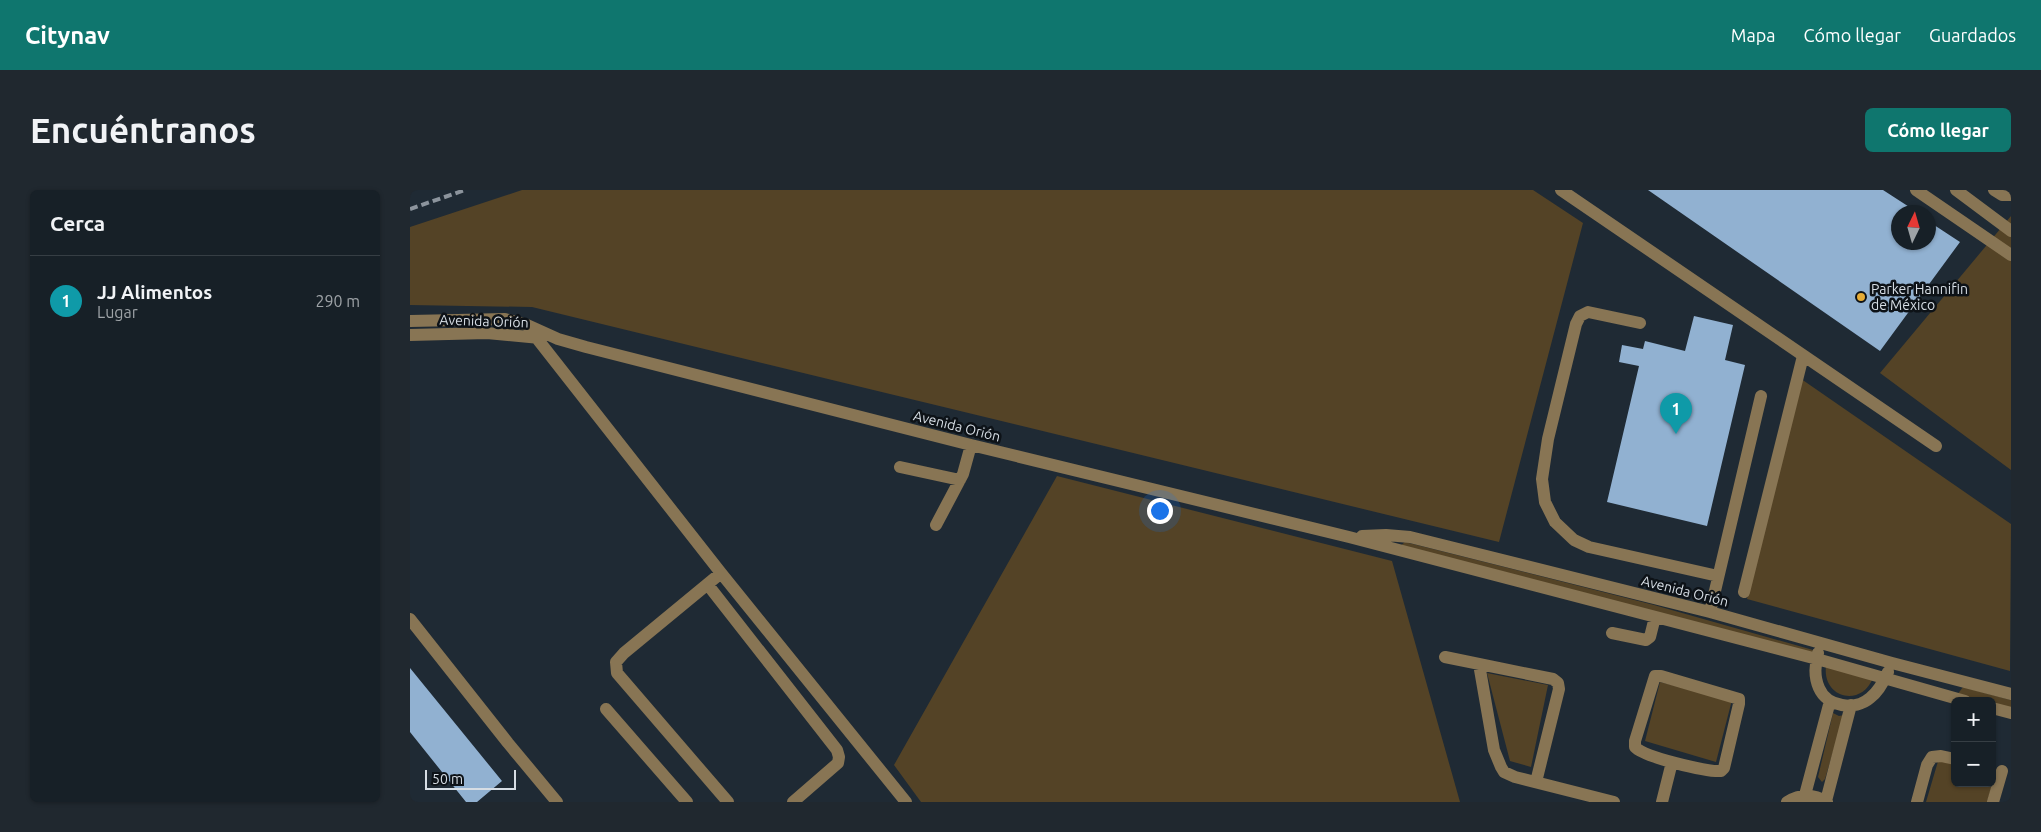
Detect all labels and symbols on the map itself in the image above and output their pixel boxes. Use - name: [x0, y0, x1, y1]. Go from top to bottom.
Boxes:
- north arrow: [1891, 205, 1936, 250]
- place label: Parker Hannifin de México: [1871, 281, 1968, 313]
- marker: Parker Hannifin de México: [1855, 291, 1867, 303]
- street label: Avenida Orión: [439, 311, 529, 331]
- pin: 1: [1660, 393, 1692, 434]
- street label: Avenida Orión: [912, 407, 1002, 445]
- your location: [1147, 498, 1173, 524]
- street label: Avenida Orión: [1640, 572, 1730, 610]
- scale bar: [425, 767, 516, 790]

